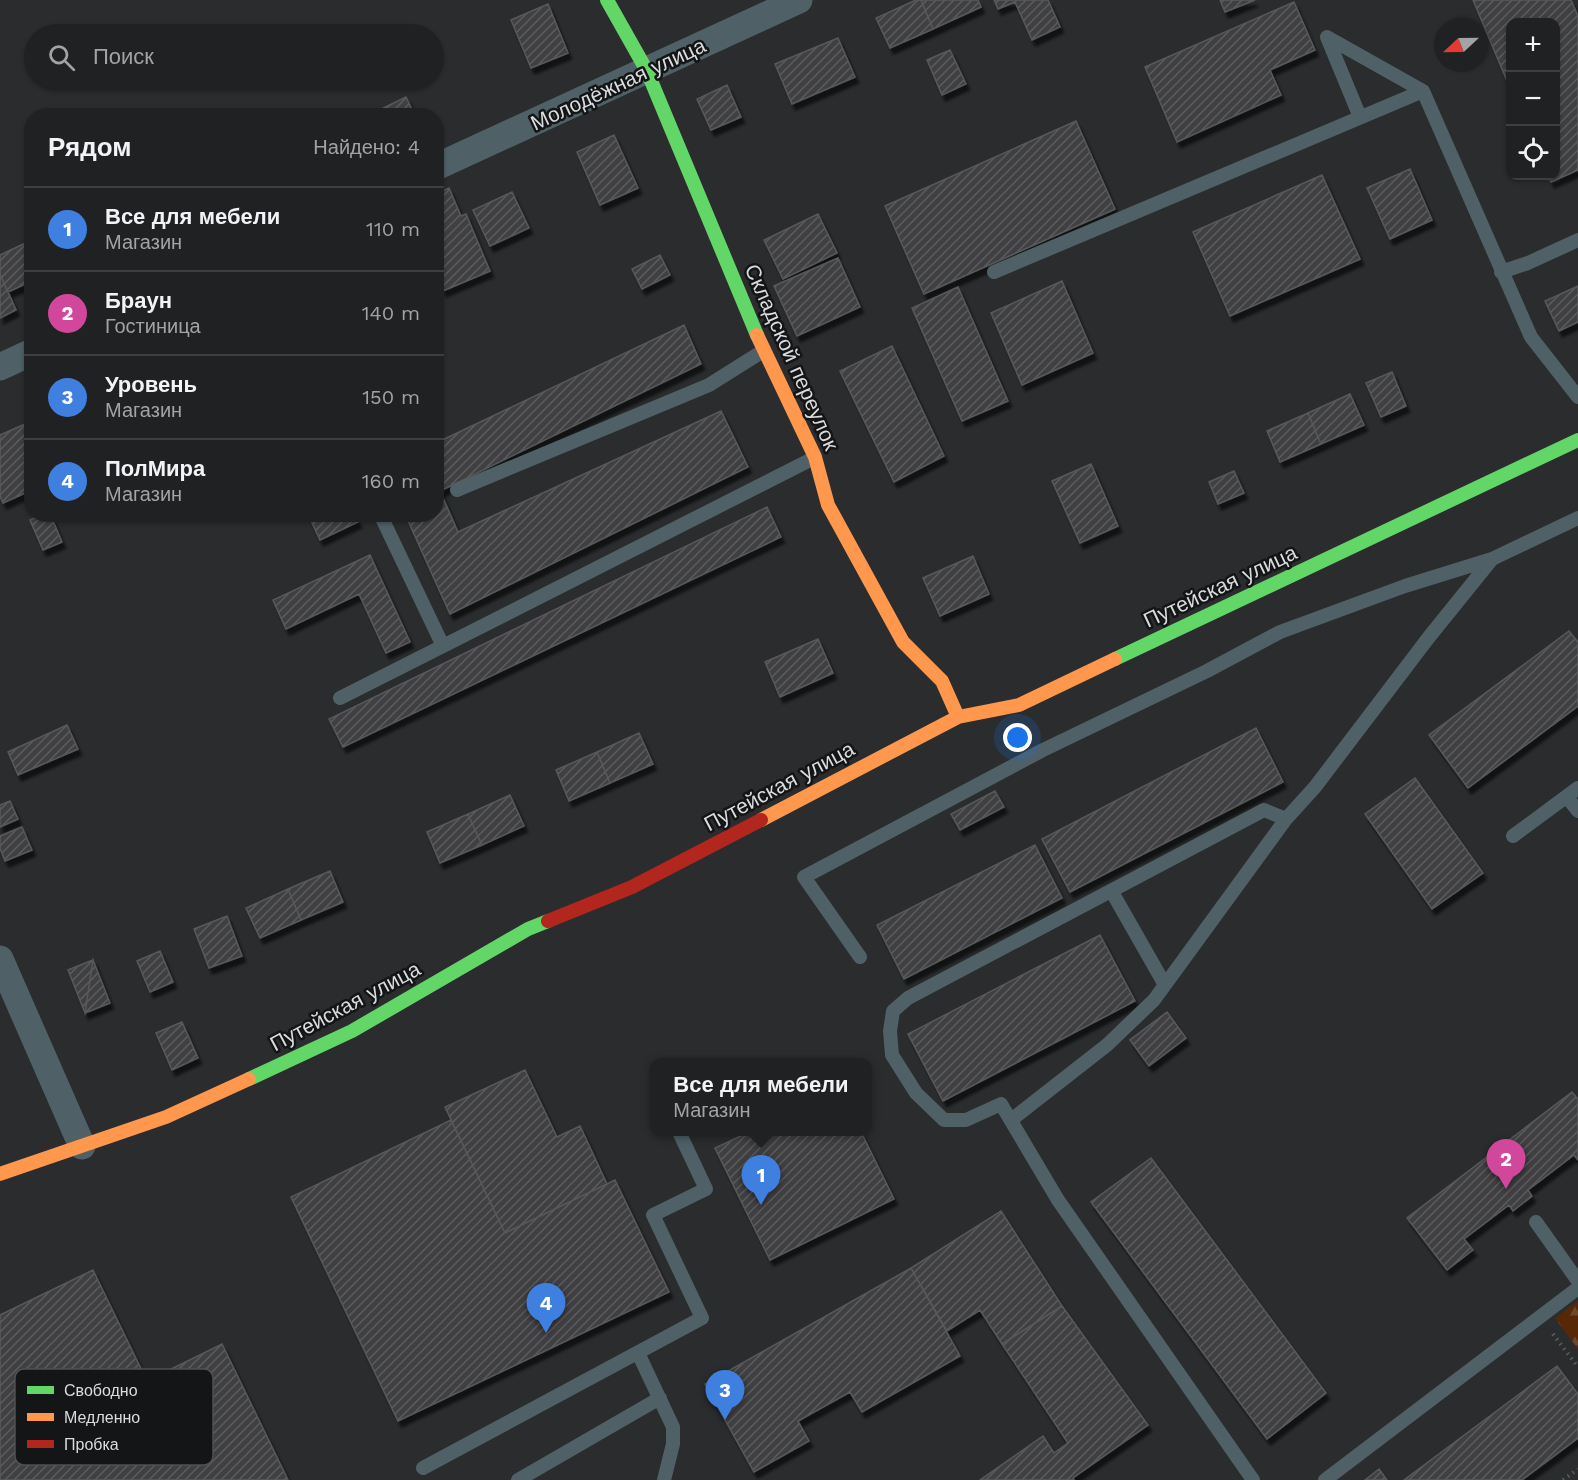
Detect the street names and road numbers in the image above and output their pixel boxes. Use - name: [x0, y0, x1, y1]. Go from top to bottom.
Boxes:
- street label: Молодёжная улица: [527, 32, 710, 136]
- street label: Складской переулок: [740, 260, 845, 455]
- street label: Путейская улица: [1139, 539, 1301, 633]
- street label: Путейская улица: [700, 736, 859, 836]
- street label: Путейская улица: [266, 956, 425, 1056]

